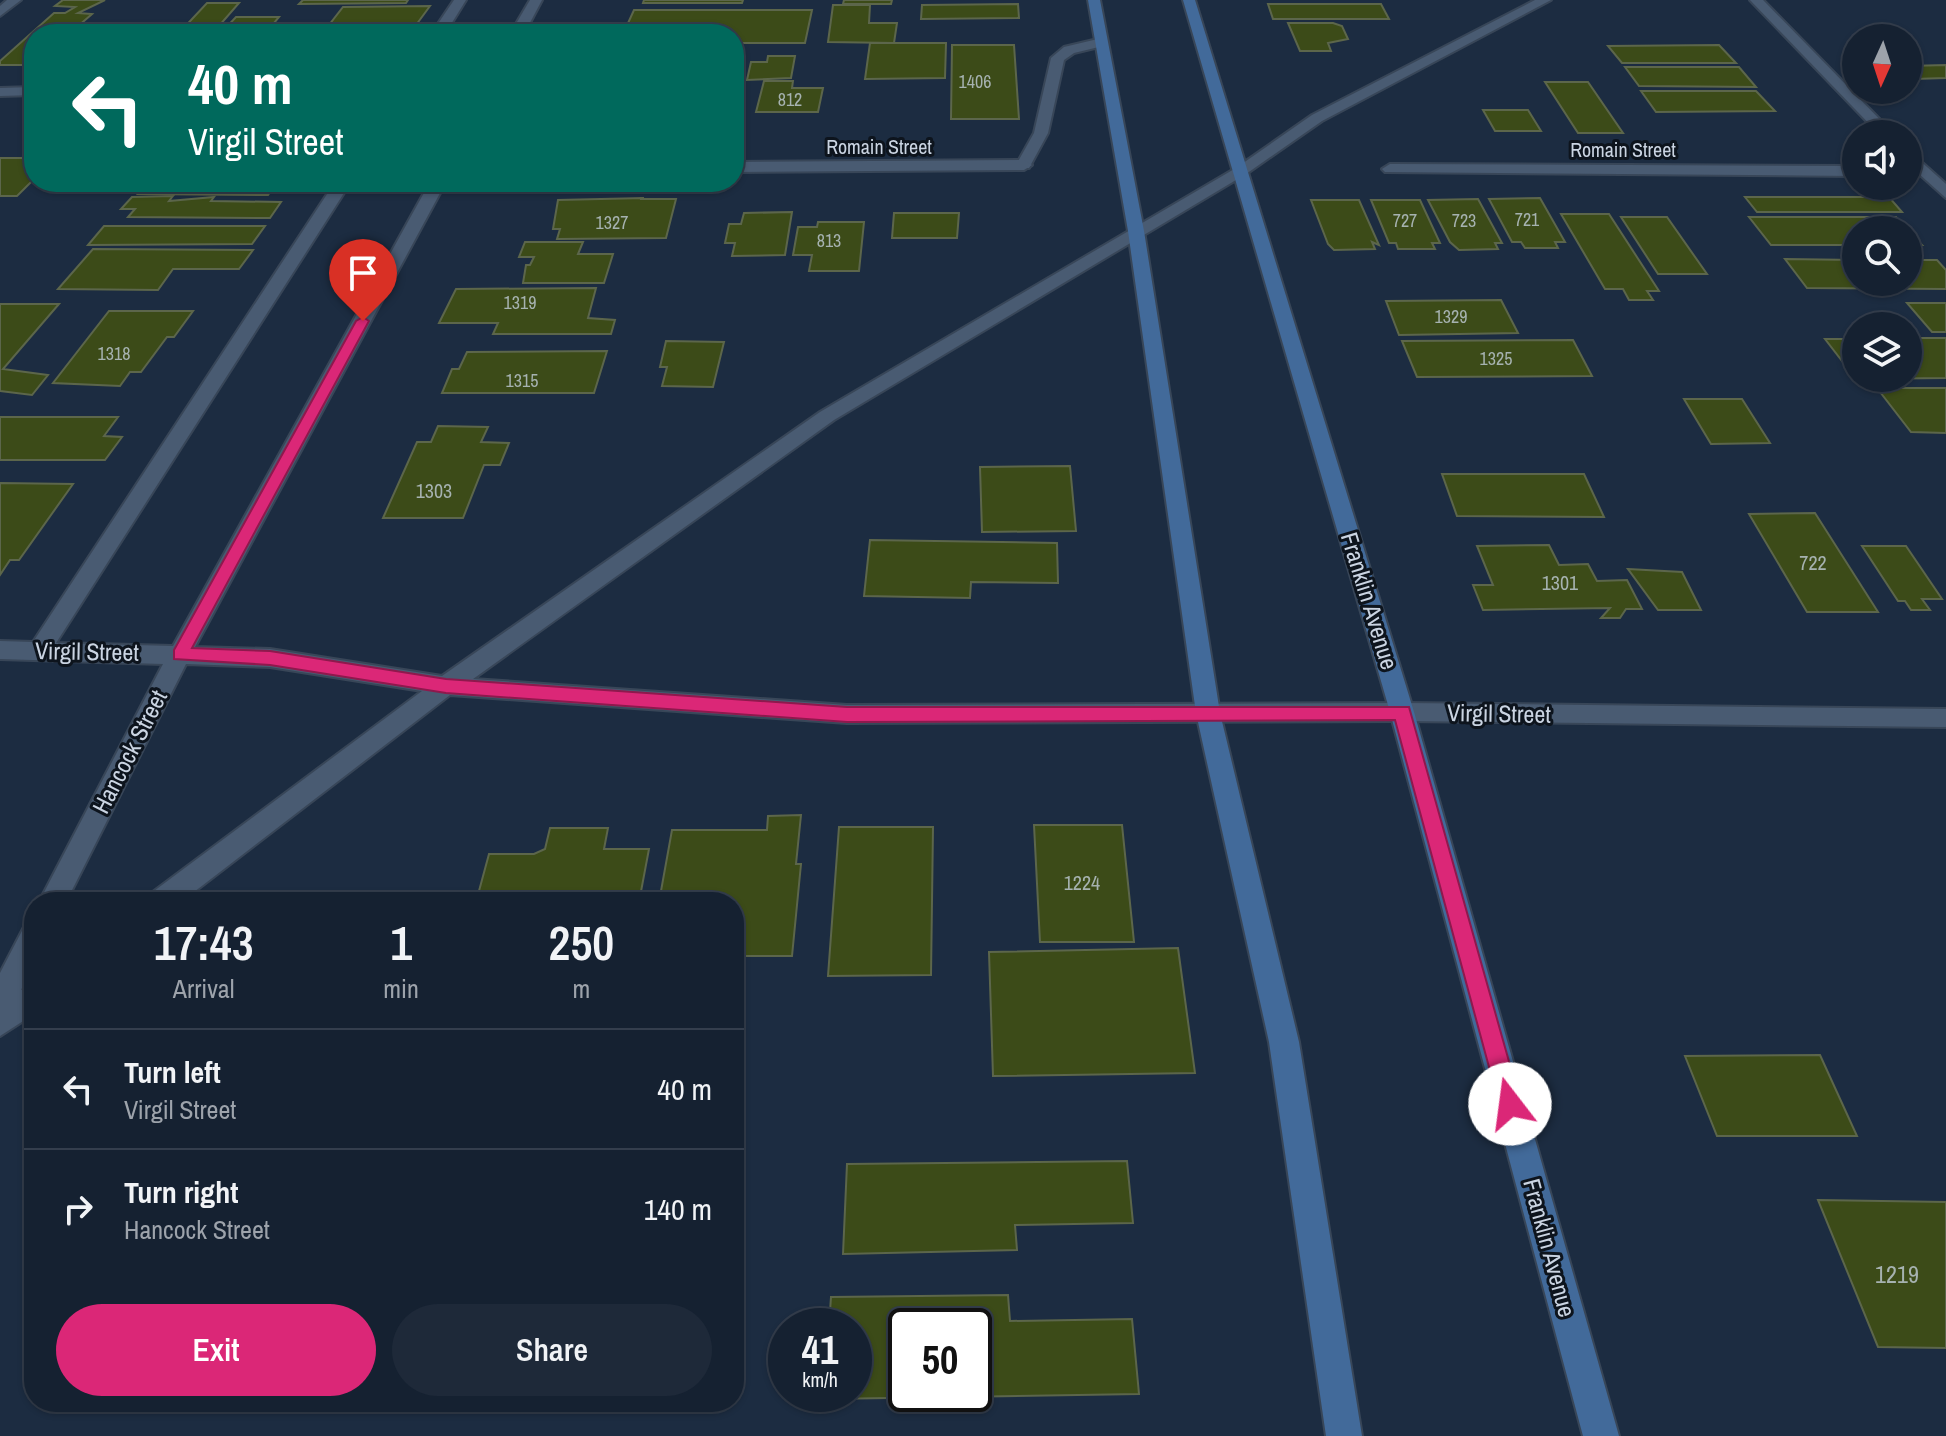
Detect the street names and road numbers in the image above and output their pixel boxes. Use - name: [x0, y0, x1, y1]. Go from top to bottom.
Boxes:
- street label: Romain Street: [826, 133, 932, 160]
- street label: Romain Street: [1570, 136, 1676, 163]
- street label: Franklin Avenue: [1334, 528, 1406, 673]
- street label: Virgil Street: [35, 634, 140, 668]
- street label: Hancock Street: [84, 684, 174, 819]
- street label: Virgil Street: [1447, 696, 1552, 730]
- street label: Franklin Avenue: [1516, 1175, 1584, 1320]

